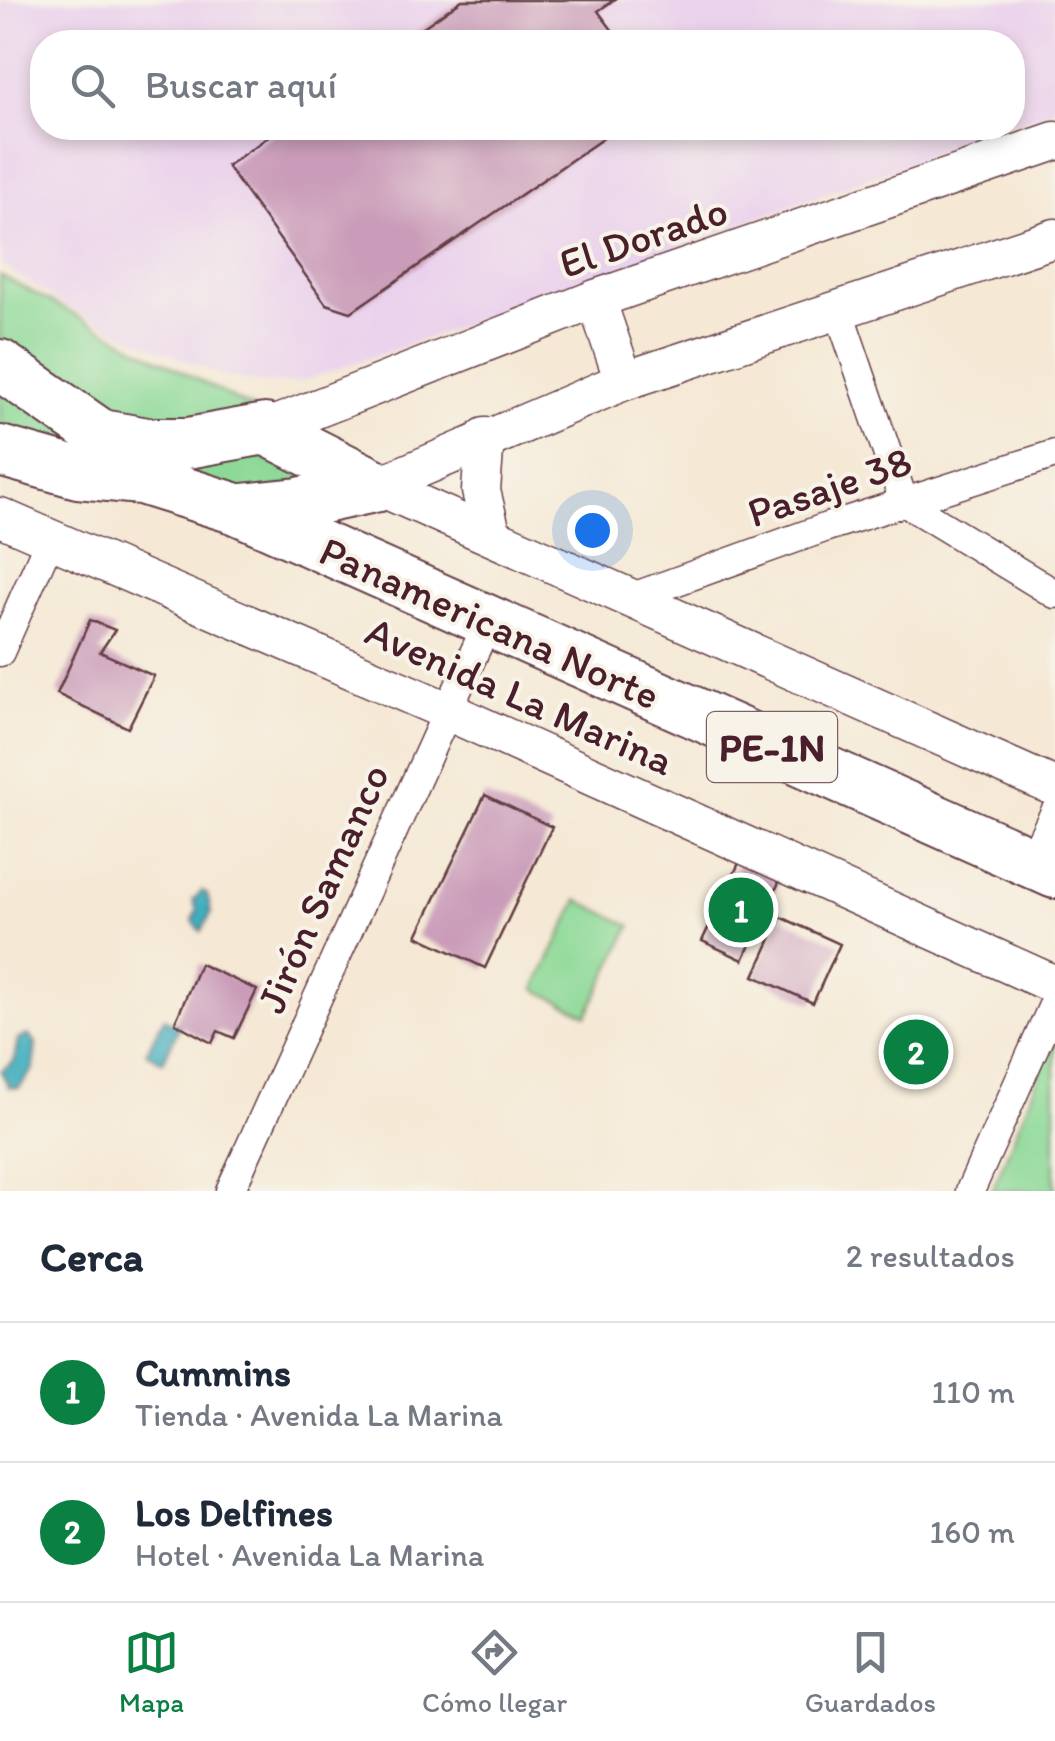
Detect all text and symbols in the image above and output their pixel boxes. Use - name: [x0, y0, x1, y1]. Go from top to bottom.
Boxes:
- search box: [30, 30, 1025, 140]
- icon: search: [65, 58, 120, 113]
- text: Buscar aquí: [145, 62, 337, 108]
- street label: El Dorado: [552, 184, 734, 289]
- street label: Pasaje 38: [741, 435, 918, 538]
- your location: [567, 505, 618, 556]
- street label: Panamericana Norte: [312, 525, 668, 720]
- street label: Avenida La Marina: [358, 605, 682, 786]
- road number: PE-1N: [707, 712, 837, 782]
- street label: Jirón Samanco: [245, 756, 400, 1021]
- pin: 1: [708, 872, 774, 948]
- pin: 2: [884, 1014, 948, 1090]
- text: Cerca: [40, 1231, 144, 1282]
- text: 2 resultados: [846, 1237, 1015, 1275]
- text: Cummins: [135, 1350, 291, 1396]
- text: 1: [65, 1373, 80, 1411]
- text: 110 m: [931, 1373, 1015, 1411]
- text: Tienda · Avenida La Marina: [135, 1396, 503, 1434]
- text: Los Delfines: [135, 1490, 333, 1536]
- text: 2: [64, 1513, 81, 1551]
- text: 160 m: [929, 1513, 1015, 1551]
- text: Hotel · Avenida La Marina: [135, 1536, 484, 1574]
- tab: Mapa: [119, 1625, 184, 1719]
- tab: Cómo llegar: [422, 1625, 567, 1719]
- tab: Guardados: [805, 1625, 936, 1719]

